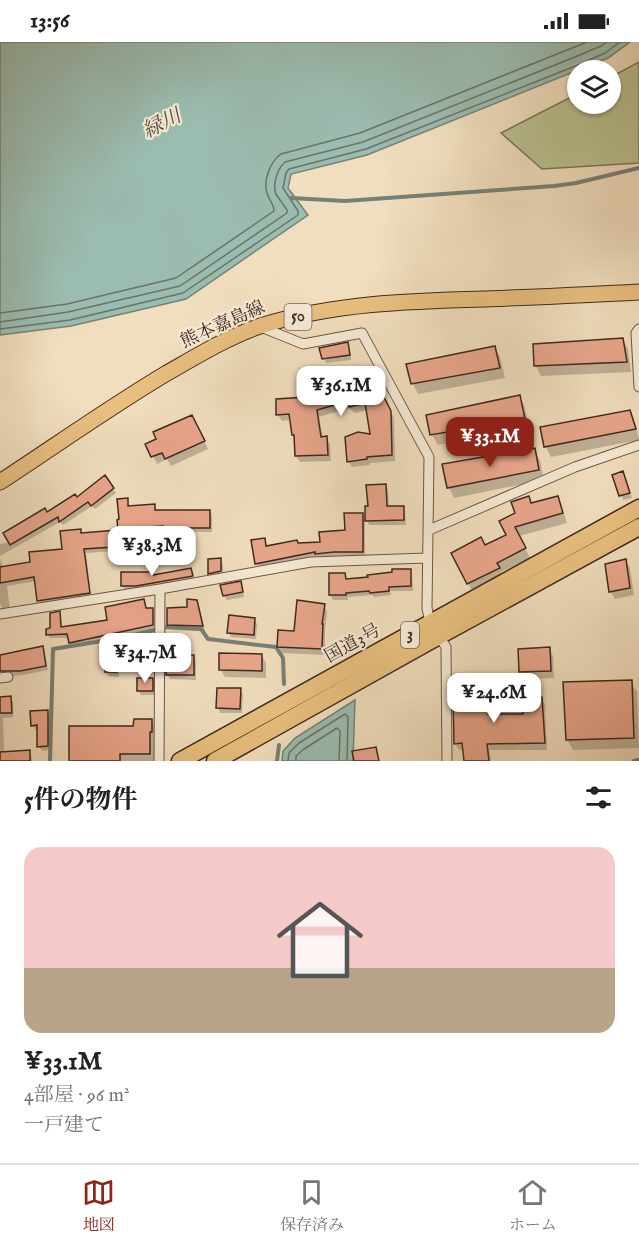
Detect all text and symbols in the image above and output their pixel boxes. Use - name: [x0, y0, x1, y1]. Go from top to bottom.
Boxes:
- text: 13:56: [30, 7, 69, 35]
- map controls: [567, 60, 621, 114]
- button: layers: [567, 60, 621, 114]
- water label: 緑川: [139, 103, 187, 144]
- street label: 熊本嘉島線: [177, 296, 269, 354]
- road number: 50: [284, 304, 312, 330]
- pin: ¥36.1M: [292, 366, 390, 417]
- text: ¥36.1M: [310, 373, 372, 398]
- pin: ¥33.1M: [441, 417, 539, 468]
- text: ¥33.1M: [460, 424, 520, 449]
- pin: ¥38.3M: [103, 526, 201, 577]
- text: ¥38.3M: [122, 533, 182, 558]
- street label: 国道3号: [321, 619, 385, 669]
- road number: 3: [401, 622, 419, 648]
- pin: ¥34.7M: [96, 633, 194, 684]
- text: ¥34.7M: [113, 640, 177, 665]
- pin: ¥24.6M: [445, 673, 543, 724]
- text: ¥24.6M: [461, 680, 527, 705]
- icon: filters: [582, 781, 615, 814]
- text: 5件の物件: [24, 784, 137, 817]
- icon: home: [266, 886, 374, 994]
- text: ¥33.1M: [24, 1045, 102, 1078]
- text: 4部屋 · 96 m²: [24, 1083, 130, 1108]
- text: 一戸建て: [24, 1113, 104, 1138]
- tab: 地図: [82, 1176, 115, 1236]
- tab: 保存済み: [280, 1176, 344, 1236]
- tab: ホーム: [509, 1176, 557, 1236]

